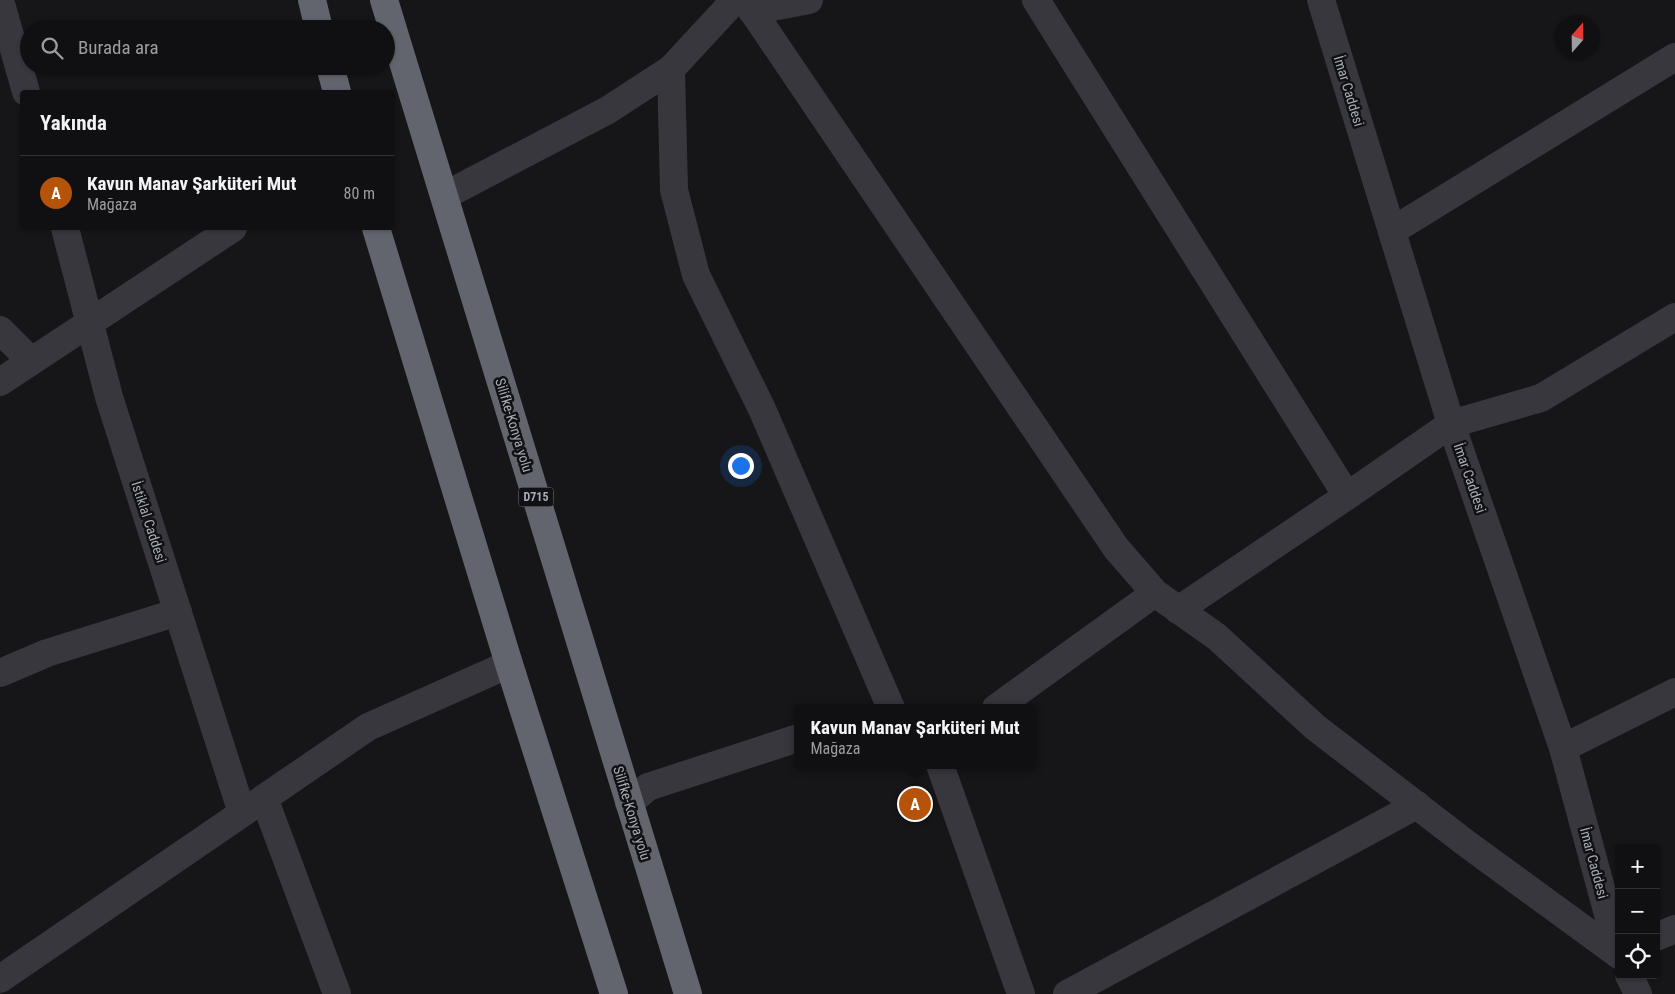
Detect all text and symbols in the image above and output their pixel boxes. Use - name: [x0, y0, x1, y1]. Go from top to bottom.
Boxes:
- north arrow: [1555, 15, 1600, 60]
- search box: [20, 20, 395, 75]
- icon: search: [38, 34, 66, 62]
- text: Burada ara: [78, 36, 159, 59]
- street label: İmar Caddesi: [1331, 54, 1367, 128]
- text: Yakında: [40, 111, 107, 135]
- text: Kavun Manav Şarküteri Mut: [87, 172, 296, 195]
- text: A: [51, 184, 61, 203]
- text: 80 m: [343, 184, 375, 203]
- text: Mağaza: [87, 195, 137, 214]
- street label: Silifke-Konya yolu: [492, 376, 536, 474]
- street label: İmar Caddesi: [1451, 441, 1489, 515]
- your location: [728, 453, 754, 479]
- street label: İstiklal Caddesi: [128, 479, 170, 565]
- road number: D715: [518, 488, 554, 507]
- popup: [794, 704, 1036, 769]
- text: Kavun Manav Şarküteri Mut: [810, 716, 1020, 739]
- text: Mağaza: [810, 739, 860, 758]
- street label: Silifke-Konya yolu: [610, 764, 654, 862]
- pin: A: [899, 785, 931, 823]
- street label: İmar Caddesi: [1577, 826, 1611, 900]
- map controls: [1615, 844, 1660, 979]
- button: +: [1615, 844, 1660, 889]
- button: −: [1615, 889, 1660, 934]
- button: locate: [1615, 934, 1660, 979]

